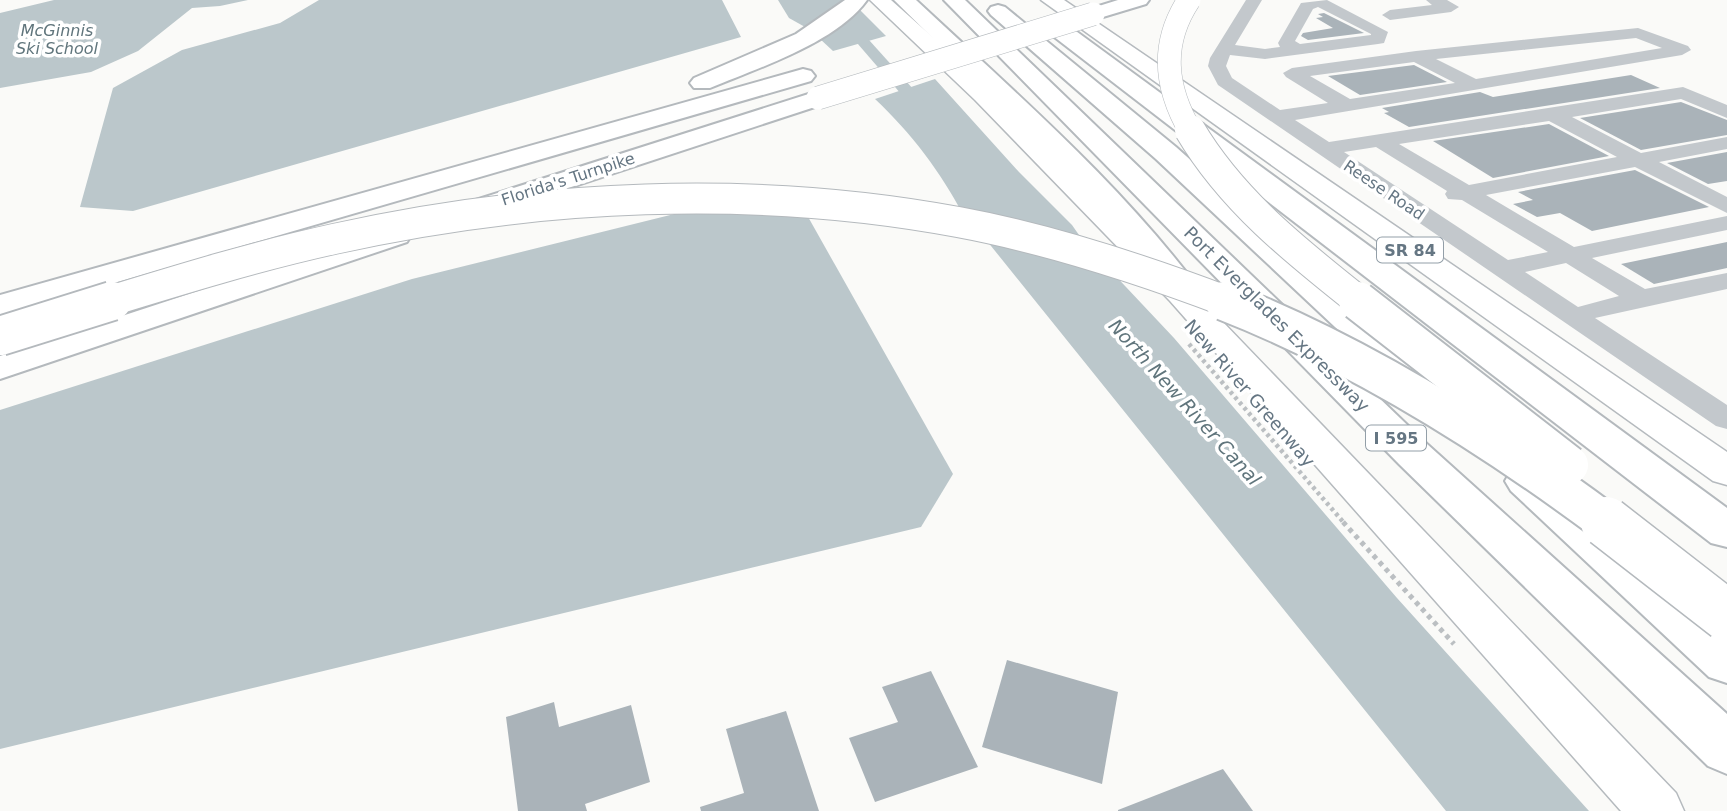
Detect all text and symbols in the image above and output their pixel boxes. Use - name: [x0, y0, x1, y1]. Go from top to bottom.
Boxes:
- water label: McGinnis Ski School: [16, 21, 99, 58]
- street label: Florida's Turnpike: [499, 148, 637, 210]
- street label: Reese Road: [1340, 156, 1428, 224]
- street label: Port Everglades Expressway: [1180, 222, 1374, 416]
- road number: SR 84: [1377, 238, 1443, 262]
- water label: North New River Canal: [1105, 314, 1266, 490]
- street label: New River Greenway: [1180, 315, 1320, 471]
- road number: I 595: [1366, 426, 1426, 450]

